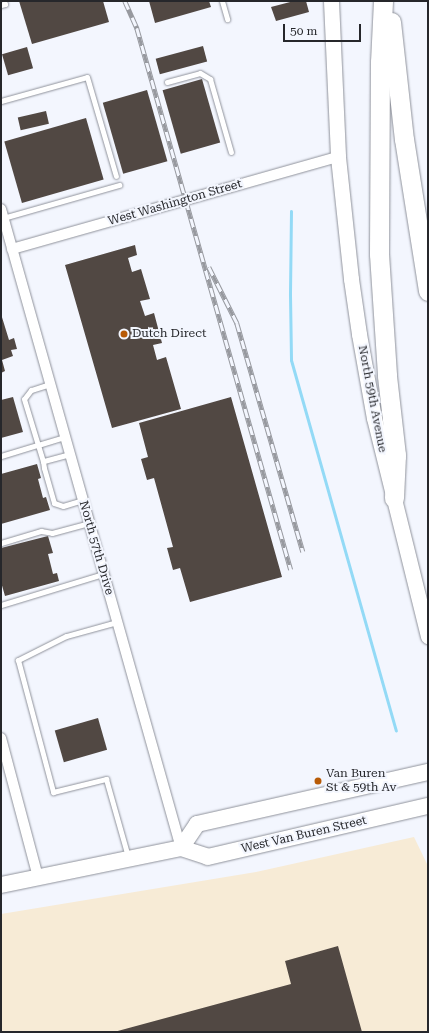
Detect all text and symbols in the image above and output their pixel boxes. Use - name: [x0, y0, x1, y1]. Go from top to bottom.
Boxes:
- scale bar: [285, 16, 363, 42]
- text: 50 m: [290, 24, 317, 38]
- street label: West Washington Street: [106, 177, 244, 229]
- place label: Dutch Direct: [132, 327, 206, 341]
- marker: Dutch Direct: [119, 329, 129, 339]
- street label: North 59th Avenue: [355, 344, 389, 454]
- street label: North 57th Drive: [76, 499, 116, 597]
- place label: Van Buren St & 59th Av: [326, 767, 397, 795]
- marker: Van Buren St & 59th Av: [313, 776, 323, 786]
- street label: West Van Buren Street: [240, 814, 368, 856]

